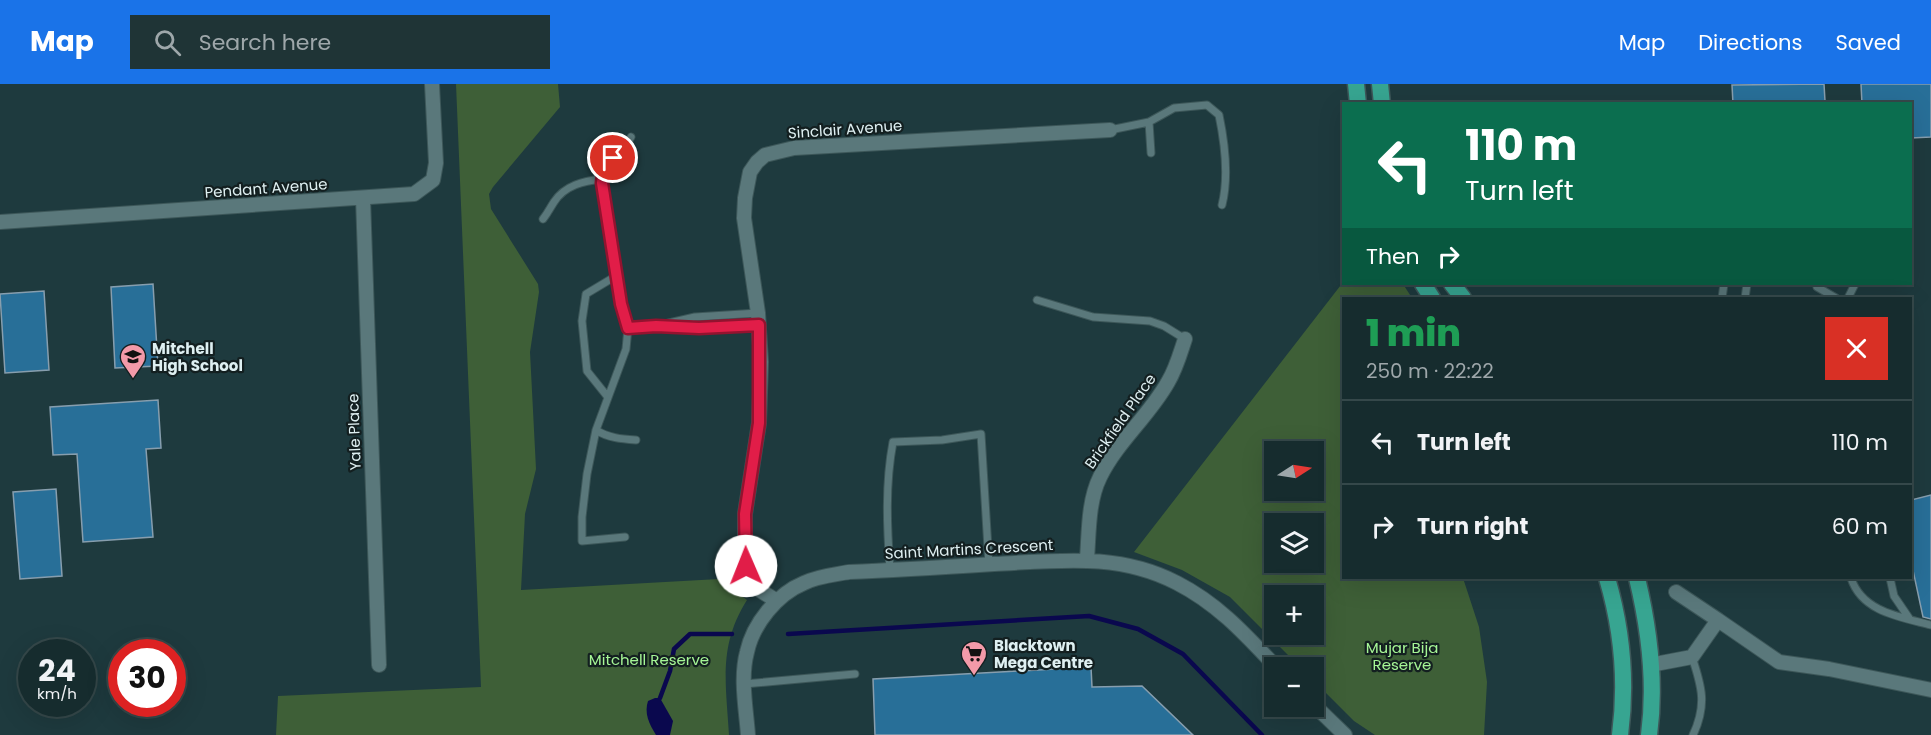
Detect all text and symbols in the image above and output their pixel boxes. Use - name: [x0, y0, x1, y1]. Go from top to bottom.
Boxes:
- search box: [130, 15, 550, 69]
- text: Map: [30, 22, 94, 61]
- icon: search: [151, 26, 184, 59]
- text: Search here: [199, 27, 331, 58]
- text: Map: [1619, 28, 1665, 57]
- text: Directions: [1698, 28, 1802, 57]
- text: Saved: [1835, 28, 1901, 57]
- street label: Sinclair Avenue: [787, 115, 903, 143]
- text: 110 m: [1465, 116, 1577, 175]
- icon: left: [1366, 126, 1444, 204]
- pin: [587, 132, 638, 183]
- icon: arrive: [596, 141, 629, 174]
- text: Turn left: [1465, 172, 1574, 209]
- street label: Pendant Avenue: [204, 173, 328, 203]
- icon: right: [1432, 240, 1465, 273]
- text: Then: [1366, 241, 1420, 272]
- text: 1 min: [1366, 308, 1461, 359]
- button: close: [1825, 317, 1888, 380]
- place label: Mitchell High School: [152, 338, 243, 376]
- school or university icon: Mitchell High School: [118, 342, 148, 380]
- text: 250 m · 22:22: [1366, 357, 1494, 385]
- street label: Brickfield Place: [1079, 369, 1161, 473]
- street label: Yale Place: [342, 393, 366, 471]
- icon: left: [1366, 426, 1399, 459]
- text: Turn left: [1417, 427, 1511, 458]
- text: 110 m: [1832, 427, 1888, 458]
- north arrow: [1264, 441, 1324, 501]
- map controls: [1264, 441, 1324, 717]
- icon: right: [1366, 510, 1399, 543]
- text: Turn right: [1417, 511, 1528, 542]
- text: 60 m: [1832, 511, 1888, 542]
- button: layers: [1264, 513, 1324, 573]
- position arrow: [714, 534, 778, 598]
- street label: Saint Martins Crescent: [884, 534, 1054, 564]
- button: +: [1264, 585, 1324, 645]
- place label: Blacktown Mega Centre: [994, 635, 1093, 673]
- park label: Mujar Bija Reserve: [1366, 637, 1438, 675]
- speed limit sign: 30: [108, 639, 186, 717]
- supermarket icon: Blacktown Mega Centre: [959, 639, 989, 677]
- text: 24: [38, 649, 76, 692]
- park label: Mitchell Reserve: [589, 649, 709, 670]
- button: −: [1264, 657, 1324, 717]
- text: km/h: [37, 683, 77, 704]

